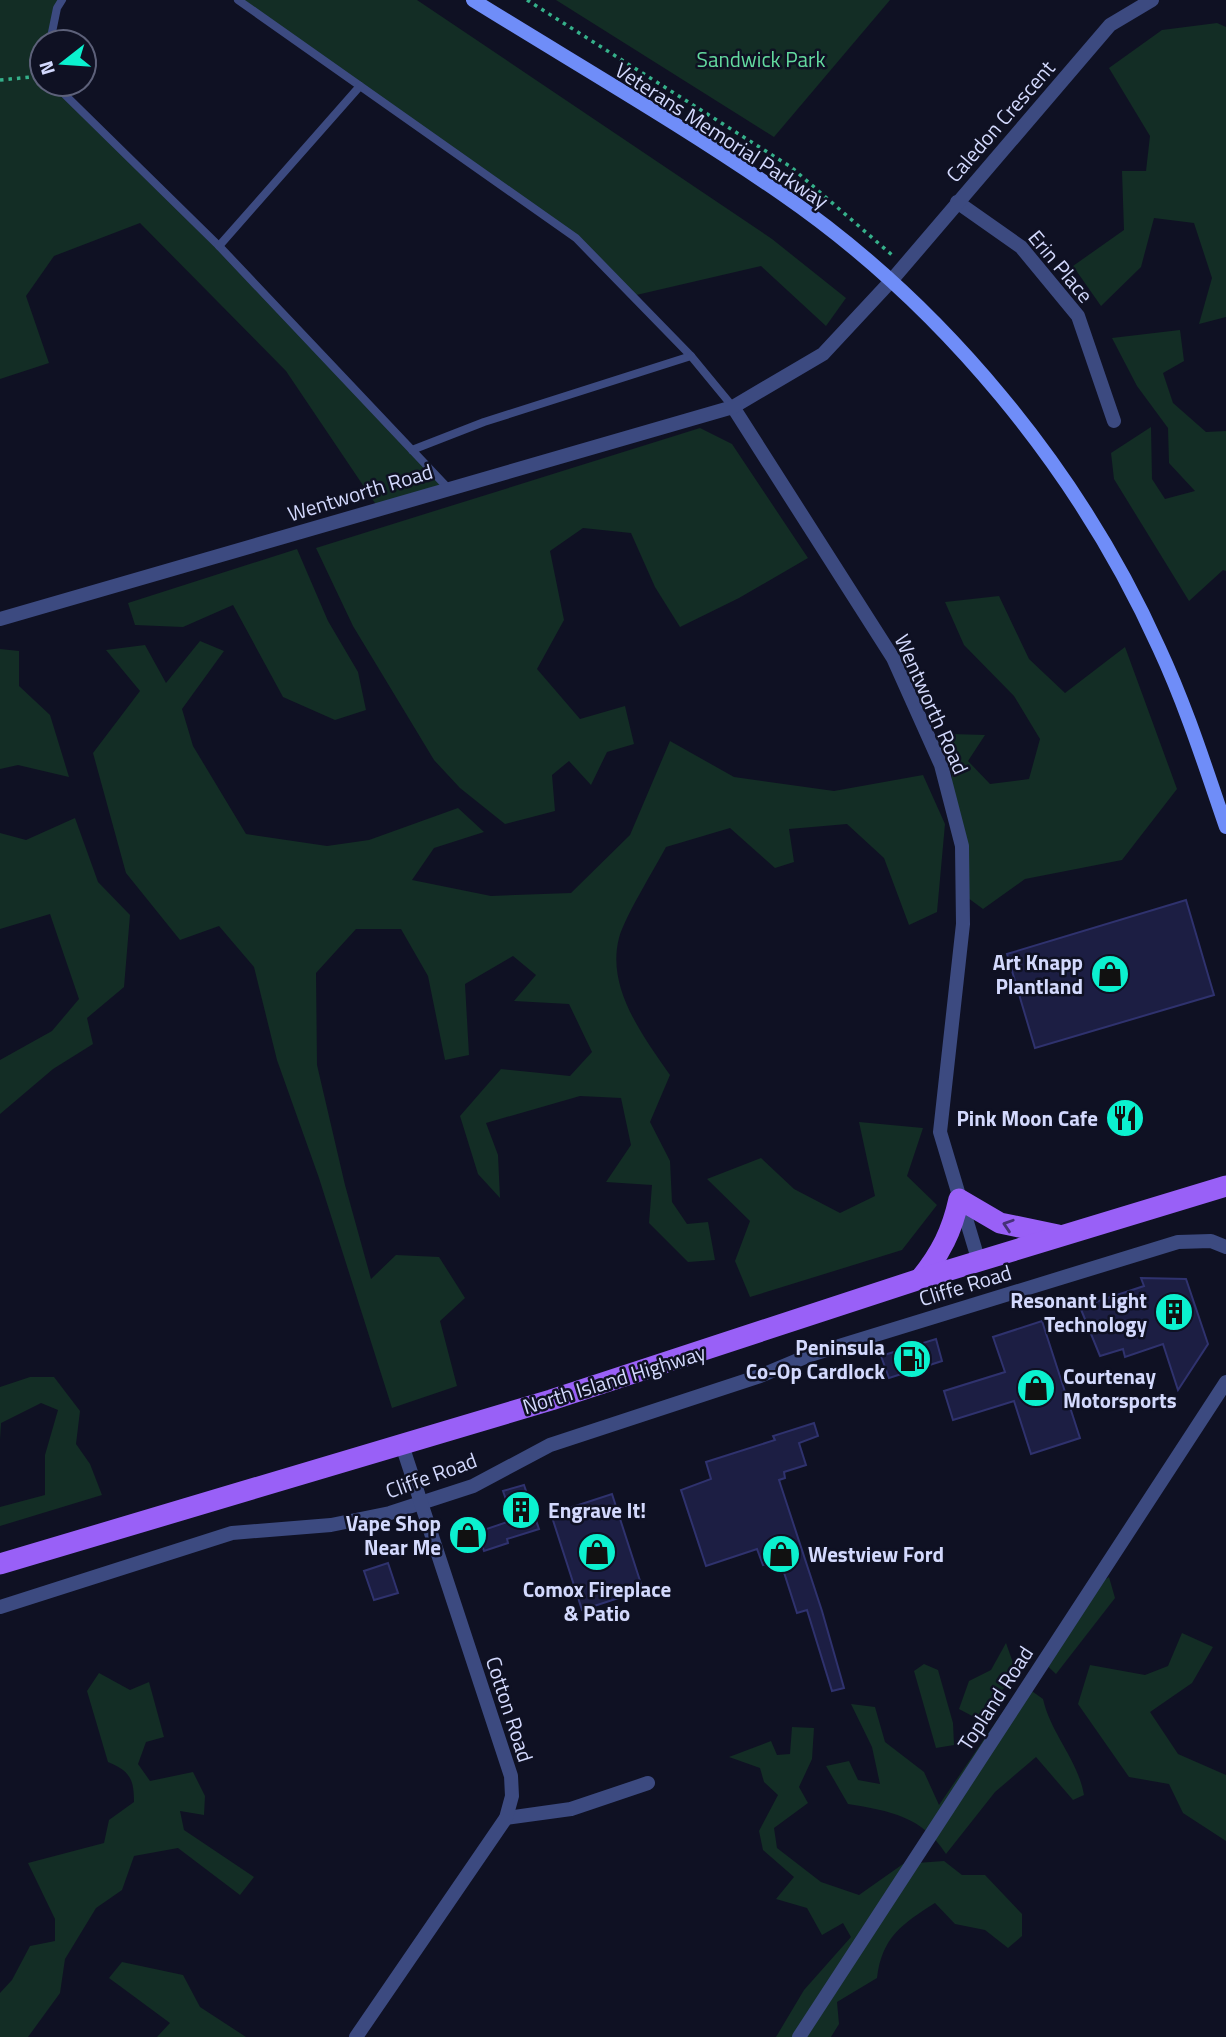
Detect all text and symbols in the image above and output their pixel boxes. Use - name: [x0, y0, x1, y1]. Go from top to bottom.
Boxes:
- north arrow: [28, 28, 98, 98]
- park label: Sandwick Park: [697, 43, 825, 75]
- street label: Caledon Crescent: [938, 52, 1063, 189]
- street label: Veterans Memorial Parkway: [609, 54, 835, 216]
- text: N: [30, 58, 62, 79]
- street label: Erin Place: [1021, 222, 1101, 310]
- street label: Wentworth Road: [283, 455, 437, 529]
- street label: Wentworth Road: [887, 629, 977, 779]
- place label: Art Knapp Plantland: [993, 946, 1083, 1002]
- shop icon: Art Knapp Plantland: [1089, 953, 1131, 995]
- restaurant icon: Pink Moon Cafe: [1104, 1097, 1146, 1139]
- place label: Pink Moon Cafe: [956, 1102, 1098, 1134]
- one-way arrow: [1003, 1219, 1015, 1233]
- street label: Cliffe Road: [915, 1256, 1015, 1314]
- place label: Resonant Light Technology: [1010, 1284, 1147, 1340]
- building icon: Resonant Light Technology: [1153, 1291, 1195, 1333]
- place label: Peninsula Co-Op Cardlock: [746, 1331, 885, 1387]
- street label: North Island Highway: [518, 1336, 710, 1422]
- fuel station icon: Peninsula Co-Op Cardlock: [891, 1338, 933, 1380]
- place label: Courtenay Motorsports: [1063, 1360, 1177, 1416]
- shop icon: Courtenay Motorsports: [1015, 1367, 1057, 1409]
- street label: Cliffe Road: [381, 1444, 481, 1506]
- building icon: Engrave It!: [500, 1489, 542, 1531]
- place label: Engrave It!: [548, 1494, 646, 1526]
- place label: Vape Shop Near Me: [346, 1507, 441, 1563]
- shop icon: Vape Shop Near Me: [447, 1514, 489, 1556]
- shop icon: Comox Fireplace & Patio: [576, 1531, 618, 1573]
- shop icon: Westview Ford: [760, 1533, 802, 1575]
- place label: Westview Ford: [808, 1538, 944, 1570]
- place label: Comox Fireplace & Patio: [523, 1573, 671, 1629]
- street label: Topland Road: [949, 1639, 1041, 1757]
- street label: Cotton Road: [478, 1652, 542, 1766]

